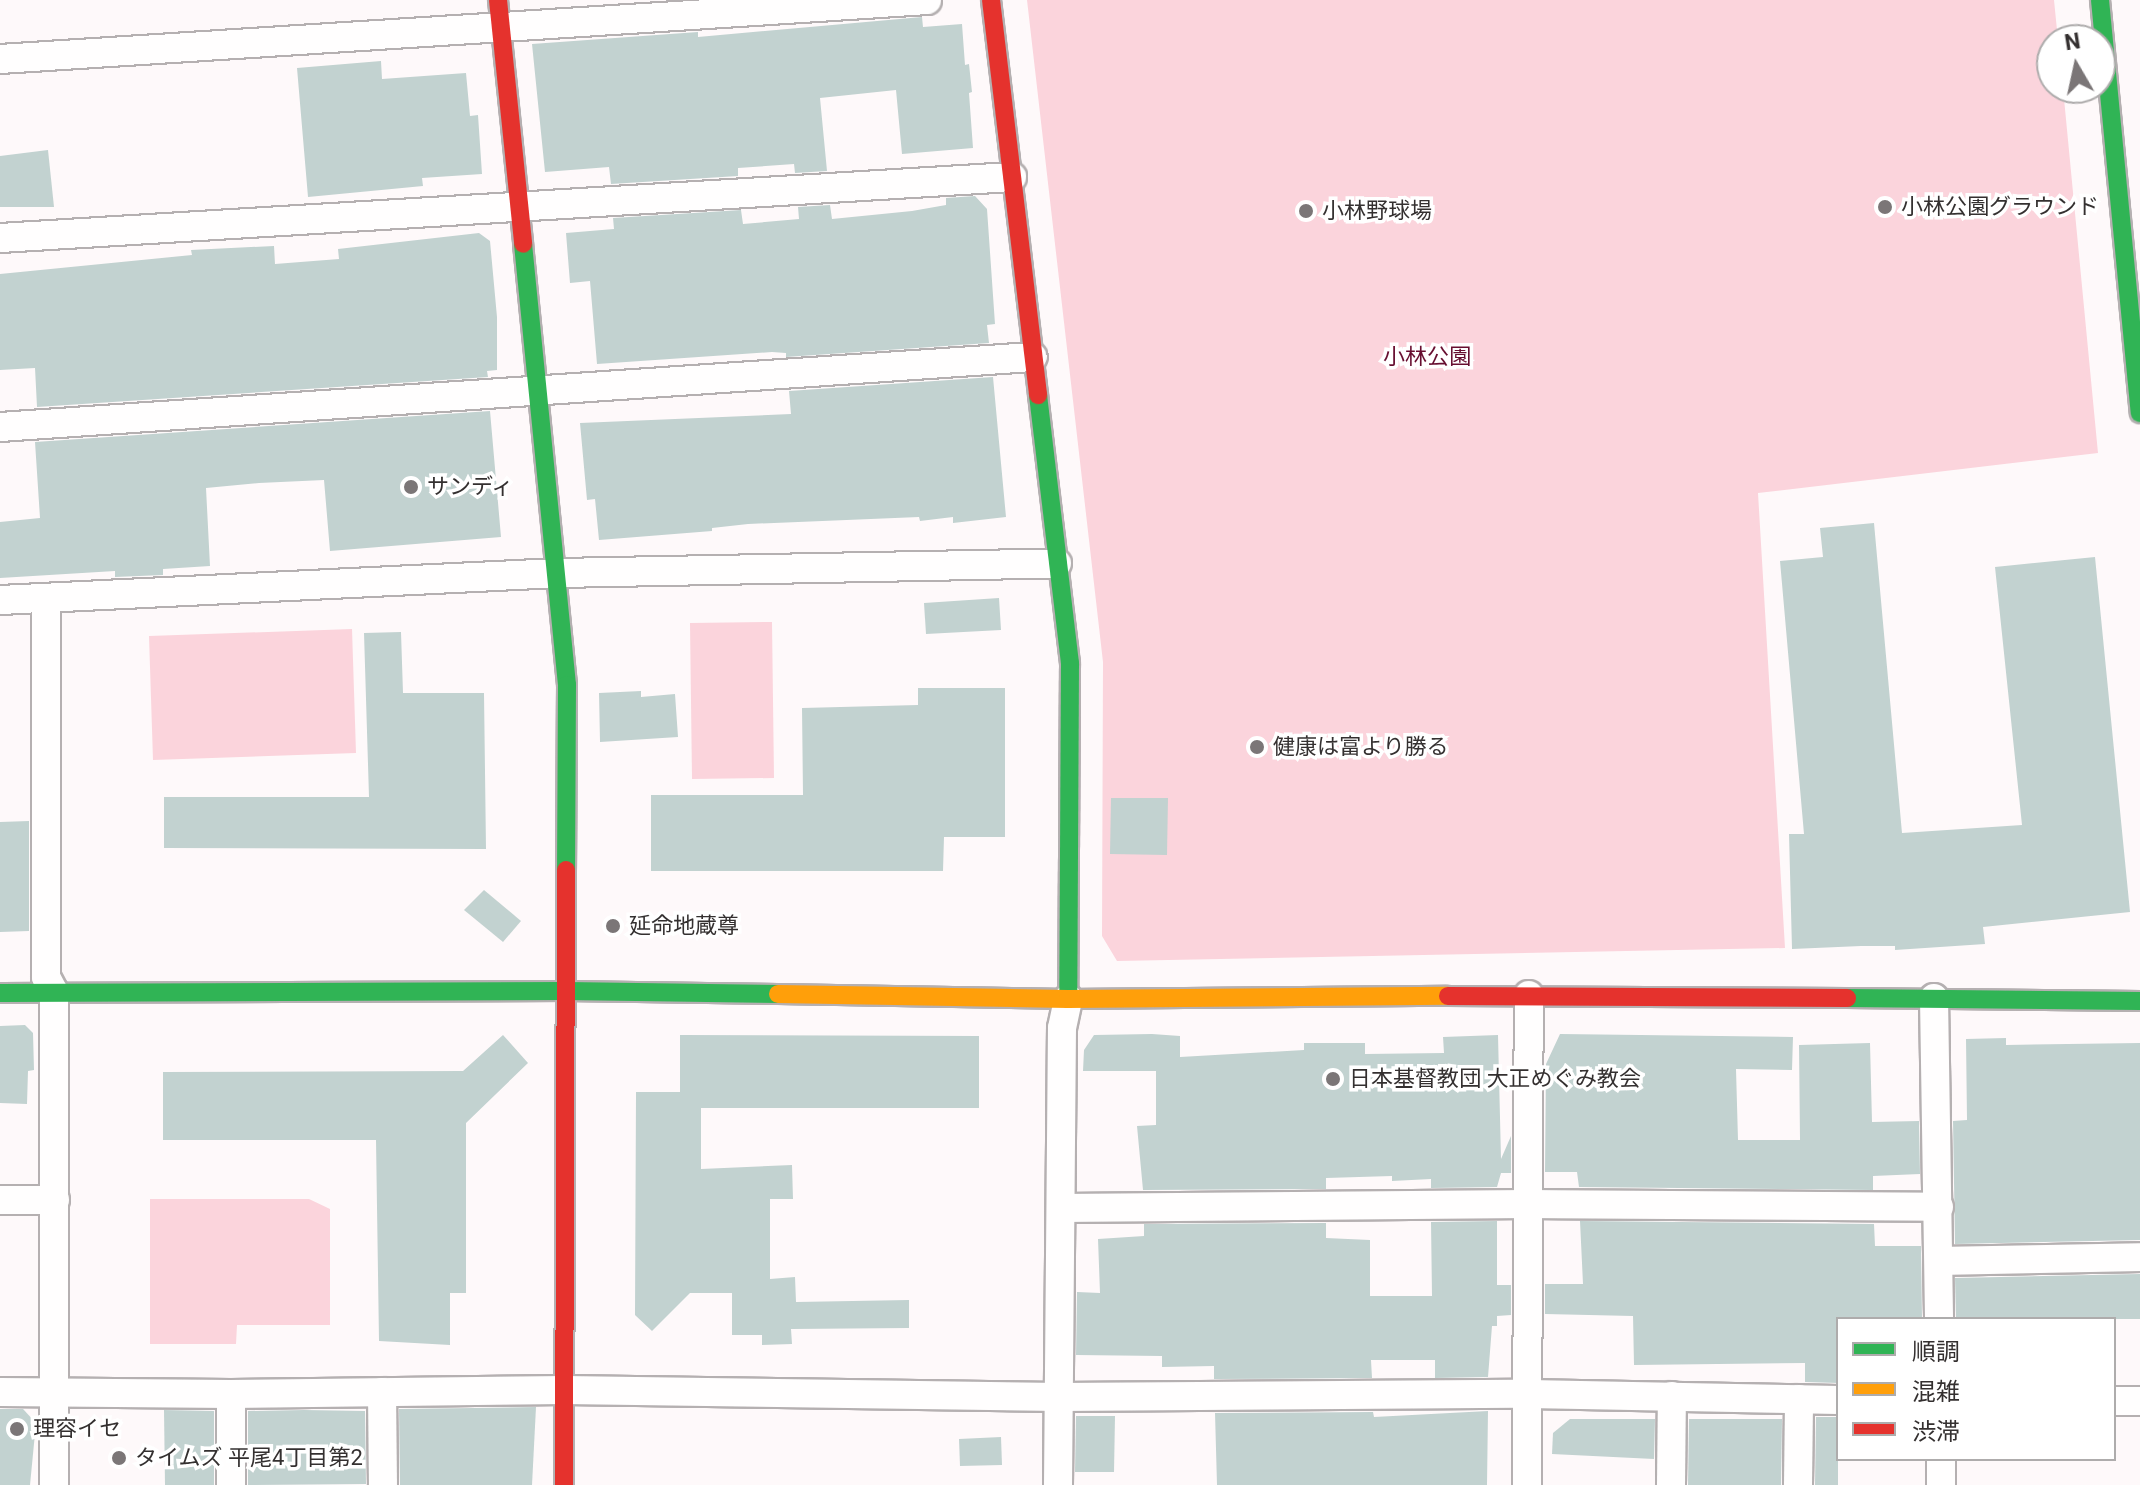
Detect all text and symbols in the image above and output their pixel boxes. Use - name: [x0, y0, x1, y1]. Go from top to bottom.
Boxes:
- north arrow: [2036, 24, 2116, 104]
- text: N: [2063, 28, 2082, 55]
- place label: 小林公園グラウンド: [1901, 194, 2099, 220]
- place label: 小林野球場: [1322, 198, 1432, 224]
- marker: 小林公園グラウンド: [1876, 198, 1894, 216]
- marker: 小林野球場: [1297, 202, 1315, 220]
- park label: 小林公園: [1383, 344, 1471, 370]
- place label: サンディ: [427, 474, 515, 500]
- marker: サンディ: [402, 478, 420, 496]
- place label: 健康は富より勝る: [1273, 734, 1449, 760]
- marker: 健康は富より勝る: [1248, 738, 1266, 756]
- place label: 延命地蔵尊: [629, 913, 739, 939]
- marker: 延命地蔵尊: [604, 917, 622, 935]
- place label: 日本基督教団 大正めぐみ教会: [1349, 1066, 1640, 1092]
- marker: 日本基督教団 大正めぐみ教会: [1324, 1070, 1342, 1088]
- legend: [1836, 1317, 2116, 1461]
- text: 順調: [1912, 1338, 1960, 1366]
- text: 混雑: [1912, 1378, 1960, 1406]
- place label: 理容イセ: [33, 1416, 121, 1442]
- text: 渋滞: [1912, 1418, 1960, 1446]
- marker: 理容イセ: [8, 1420, 26, 1438]
- place label: タイムズ 平尾4丁目第2: [135, 1445, 363, 1471]
- marker: タイムズ 平尾4丁目第2: [110, 1449, 128, 1467]

